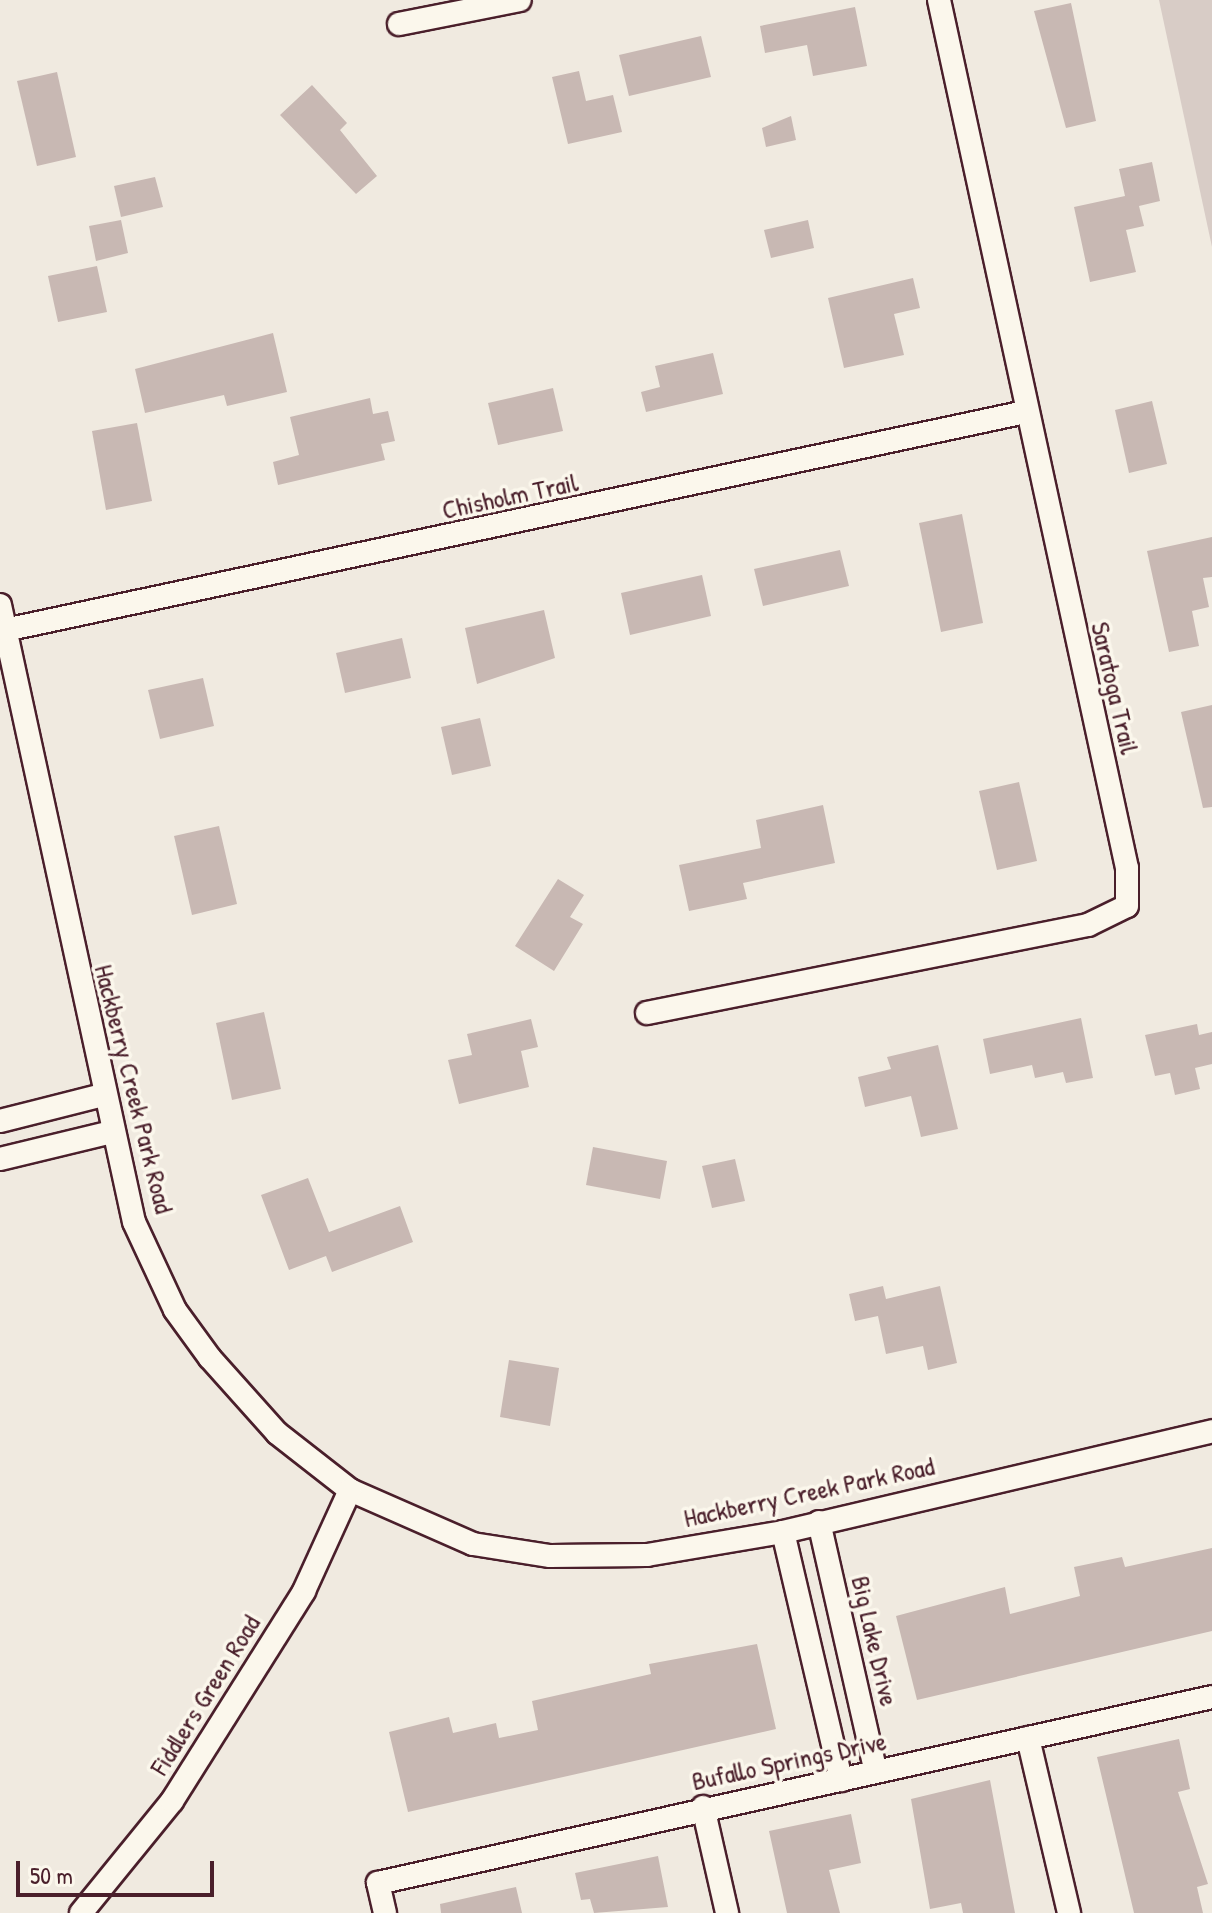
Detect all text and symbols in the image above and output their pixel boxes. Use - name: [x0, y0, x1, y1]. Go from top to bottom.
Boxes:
- street label: Chisholm Trail: [439, 466, 581, 526]
- street label: Saratoga Trail: [1085, 619, 1145, 757]
- street label: Hackberry Creek Park Road: [88, 961, 180, 1217]
- street label: Hackberry Creek Park Road: [681, 1450, 937, 1534]
- street label: Big Lake Drive: [845, 1573, 905, 1709]
- street label: Fiddlers Green Road: [143, 1609, 267, 1781]
- street label: Bufallo Springs Drive: [689, 1725, 889, 1797]
- scale bar: [20, 1845, 218, 1895]
- text: 50 m: [30, 1859, 73, 1891]

